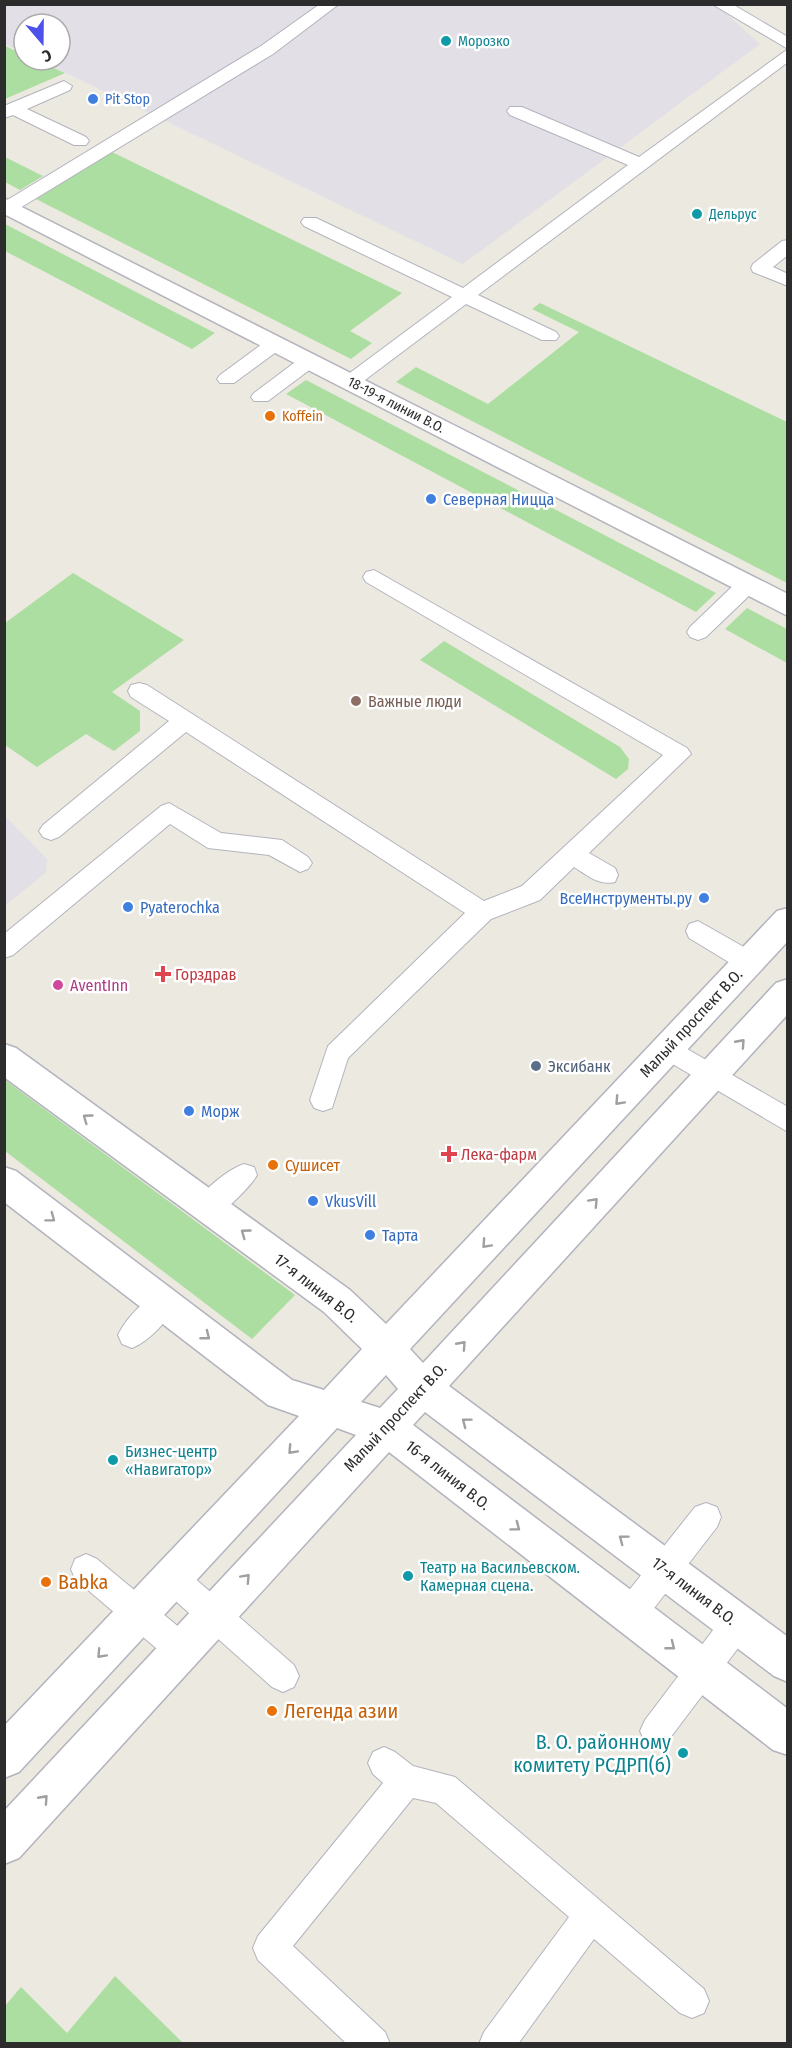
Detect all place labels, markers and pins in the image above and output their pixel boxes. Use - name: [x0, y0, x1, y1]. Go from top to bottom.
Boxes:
- place label: Морозко: [458, 33, 510, 50]
- marker: Морозко: [439, 34, 453, 48]
- place label: Pit Stop: [105, 91, 150, 108]
- marker: Pit Stop: [86, 92, 100, 106]
- place label: Дельрус: [708, 206, 757, 223]
- marker: Дельрус: [690, 207, 704, 221]
- place label: Koffein: [282, 408, 323, 425]
- marker: Koffein: [263, 409, 277, 423]
- place label: Северная Ницца: [443, 490, 554, 509]
- marker: Северная Ницца: [424, 492, 438, 506]
- place label: Важные люди: [368, 692, 462, 711]
- marker: Важные люди: [349, 694, 363, 708]
- place label: ВсеИнструменты.ру: [559, 889, 693, 908]
- marker: ВсеИнструменты.ру: [697, 891, 711, 905]
- place label: Pyaterochka: [140, 898, 220, 917]
- marker: Pyaterochka: [121, 900, 135, 914]
- place label: Горздрав: [175, 965, 237, 984]
- marker: Горздрав: [156, 967, 170, 981]
- place label: AventInn: [70, 976, 128, 995]
- marker: AventInn: [51, 978, 65, 992]
- place label: Эксибанк: [548, 1057, 611, 1076]
- marker: Эксибанк: [529, 1059, 543, 1073]
- place label: Морж: [201, 1102, 240, 1121]
- marker: Морж: [182, 1104, 196, 1118]
- place label: Лека-фарм: [461, 1145, 537, 1164]
- marker: Лека-фарм: [442, 1147, 456, 1161]
- place label: Сушисет: [285, 1156, 341, 1175]
- marker: Сушисет: [266, 1158, 280, 1172]
- place label: VkusVill: [325, 1192, 376, 1211]
- marker: VkusVill: [306, 1194, 320, 1208]
- place label: Тарта: [382, 1226, 419, 1245]
- marker: Тарта: [363, 1228, 377, 1242]
- place label: Бизнес-центр «Навигатор»: [125, 1442, 217, 1479]
- marker: Бизнес-центр «Навигатор»: [106, 1453, 120, 1467]
- place label: Театр на Васильевском. Камерная сцена.: [420, 1558, 580, 1595]
- marker: Театр на Васильевском. Камерная сцена.: [401, 1569, 415, 1583]
- place label: Babka: [58, 1570, 108, 1594]
- marker: Babka: [39, 1575, 53, 1589]
- place label: Легенда азии: [284, 1699, 398, 1723]
- marker: Легенда азии: [265, 1704, 279, 1718]
- place label: В. О. районному комитету РСДРП(б): [513, 1730, 671, 1777]
- marker: В. О. районному комитету РСДРП(б): [676, 1746, 690, 1760]

